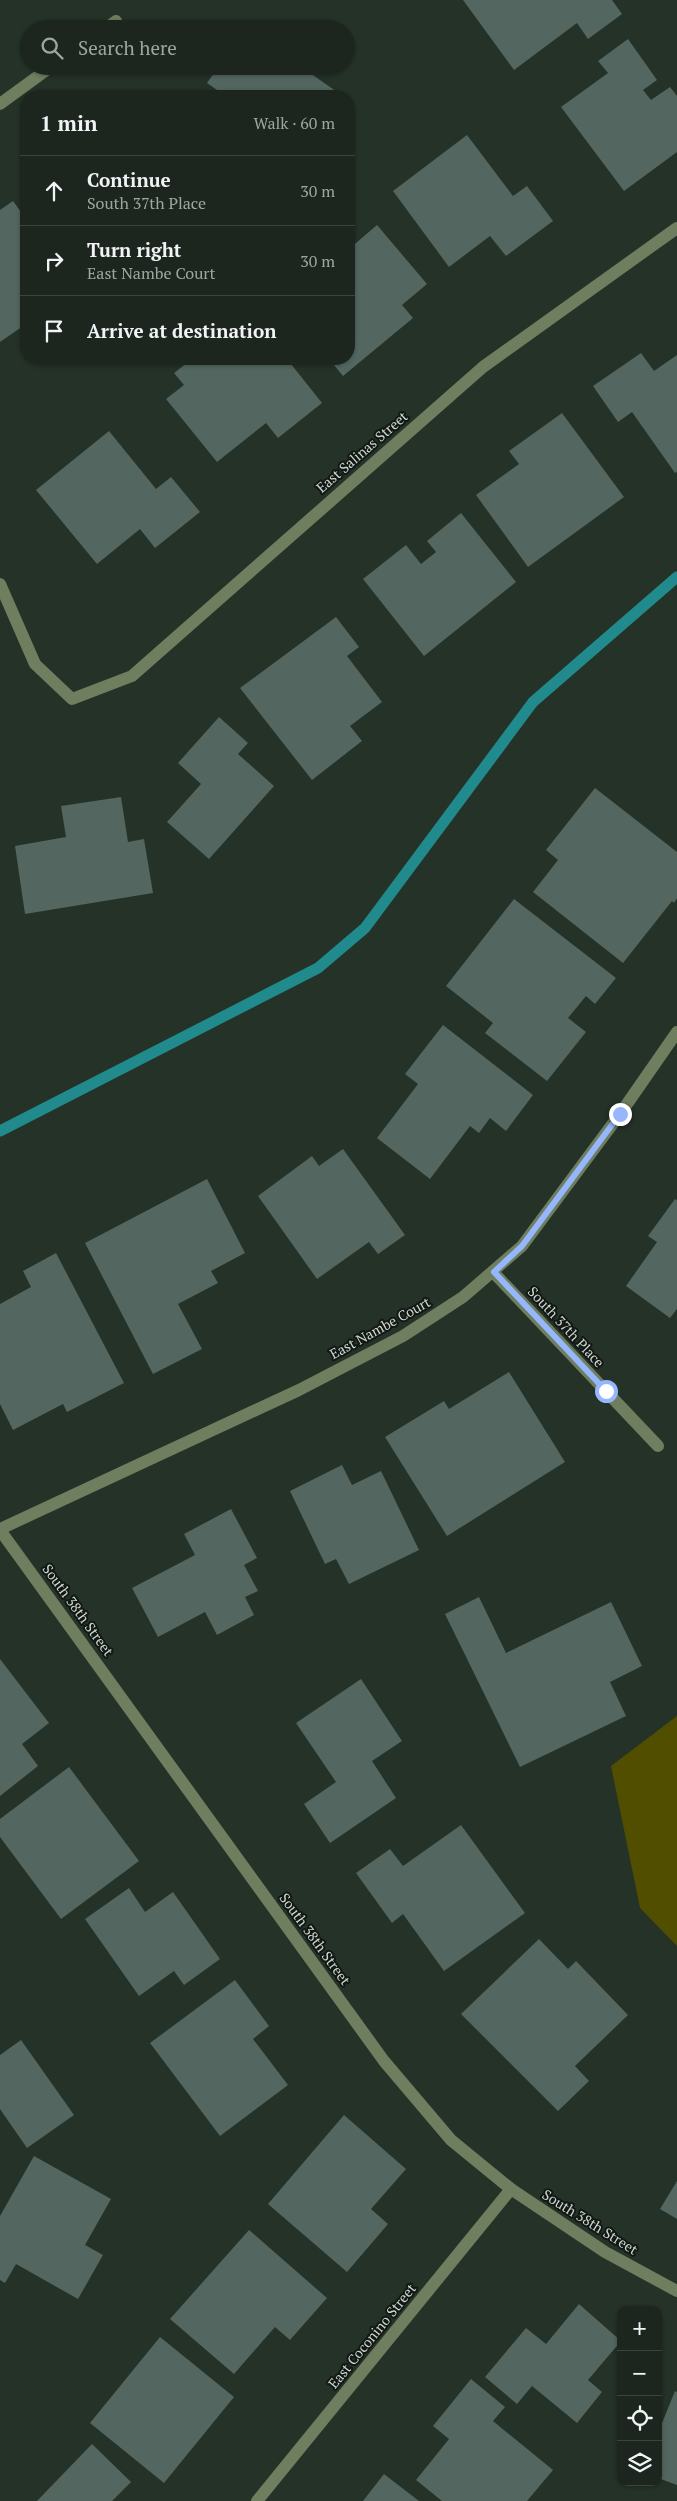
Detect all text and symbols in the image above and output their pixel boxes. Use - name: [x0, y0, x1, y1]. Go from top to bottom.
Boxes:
- search box: [20, 20, 355, 75]
- icon: search: [38, 34, 66, 62]
- text: Search here: [78, 35, 177, 60]
- text: 1 min: [40, 109, 97, 137]
- text: Walk · 60 m: [254, 112, 335, 134]
- text: Continue: [87, 167, 171, 192]
- icon: ahead: [40, 177, 68, 205]
- text: 30 m: [300, 180, 335, 202]
- text: South 37th Place: [87, 192, 206, 214]
- text: Turn right: [87, 237, 181, 262]
- icon: right: [40, 247, 68, 275]
- text: 30 m: [300, 250, 335, 272]
- text: East Nambe Court: [87, 262, 215, 284]
- icon: arrive: [40, 317, 68, 345]
- text: Arrive at destination: [87, 318, 276, 343]
- street label: East Salinas Street: [312, 406, 412, 497]
- route end: [609, 1103, 632, 1126]
- street label: South 37th Place: [524, 1282, 609, 1371]
- street label: East Nambe Court: [326, 1292, 434, 1363]
- route start: [595, 1380, 618, 1403]
- street label: South 38th Street: [39, 1560, 119, 1660]
- street label: South 38th Street: [276, 1889, 356, 1989]
- street label: South 38th Street: [539, 2185, 642, 2259]
- street label: East Coconino Street: [323, 2279, 420, 2392]
- map controls: [617, 2306, 662, 2486]
- button: +: [617, 2306, 662, 2351]
- button: −: [617, 2351, 662, 2396]
- button: locate: [617, 2396, 662, 2441]
- button: layers: [617, 2441, 662, 2486]

